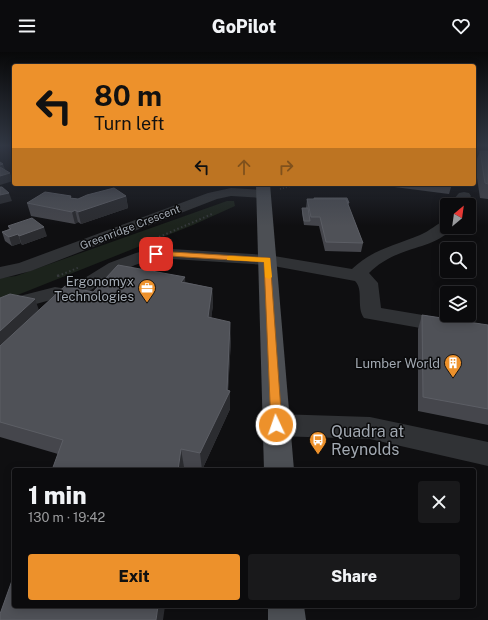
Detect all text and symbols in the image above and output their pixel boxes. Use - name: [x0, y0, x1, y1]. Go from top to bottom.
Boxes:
- icon: menu: [16, 15, 38, 37]
- icon: heart: [450, 15, 472, 37]
- text: GoPilot: [212, 16, 276, 37]
- text: 80 m: [94, 79, 162, 112]
- icon: left: [28, 80, 80, 132]
- text: Turn left: [94, 113, 164, 134]
- icon: left: [191, 156, 213, 178]
- icon: ahead: [233, 156, 255, 178]
- icon: right: [275, 156, 297, 178]
- north arrow: [440, 198, 476, 234]
- map controls: [440, 198, 476, 322]
- street label: Greenridge Crescent: [78, 202, 182, 252]
- pin: [139, 237, 173, 271]
- button: search: [440, 242, 476, 278]
- icon: arrive: [145, 243, 167, 265]
- place label: Ergonomyx Technologies: [54, 274, 134, 304]
- office icon: Ergonomyx Technologies: [137, 278, 157, 303]
- button: layers: [440, 286, 476, 322]
- building icon: Lumber World: [443, 353, 463, 378]
- place label: Lumber World: [355, 356, 440, 371]
- position arrow: [255, 404, 297, 446]
- place label: Quadra at Reynolds: [331, 422, 404, 459]
- bus stop icon: Quadra at Reynolds: [308, 430, 328, 455]
- text: 1 min: [28, 481, 87, 509]
- button: close: [418, 481, 460, 523]
- text: 130 m · 19:42: [28, 510, 105, 525]
- button: Exit: [28, 554, 240, 600]
- button: Share: [248, 554, 460, 600]

